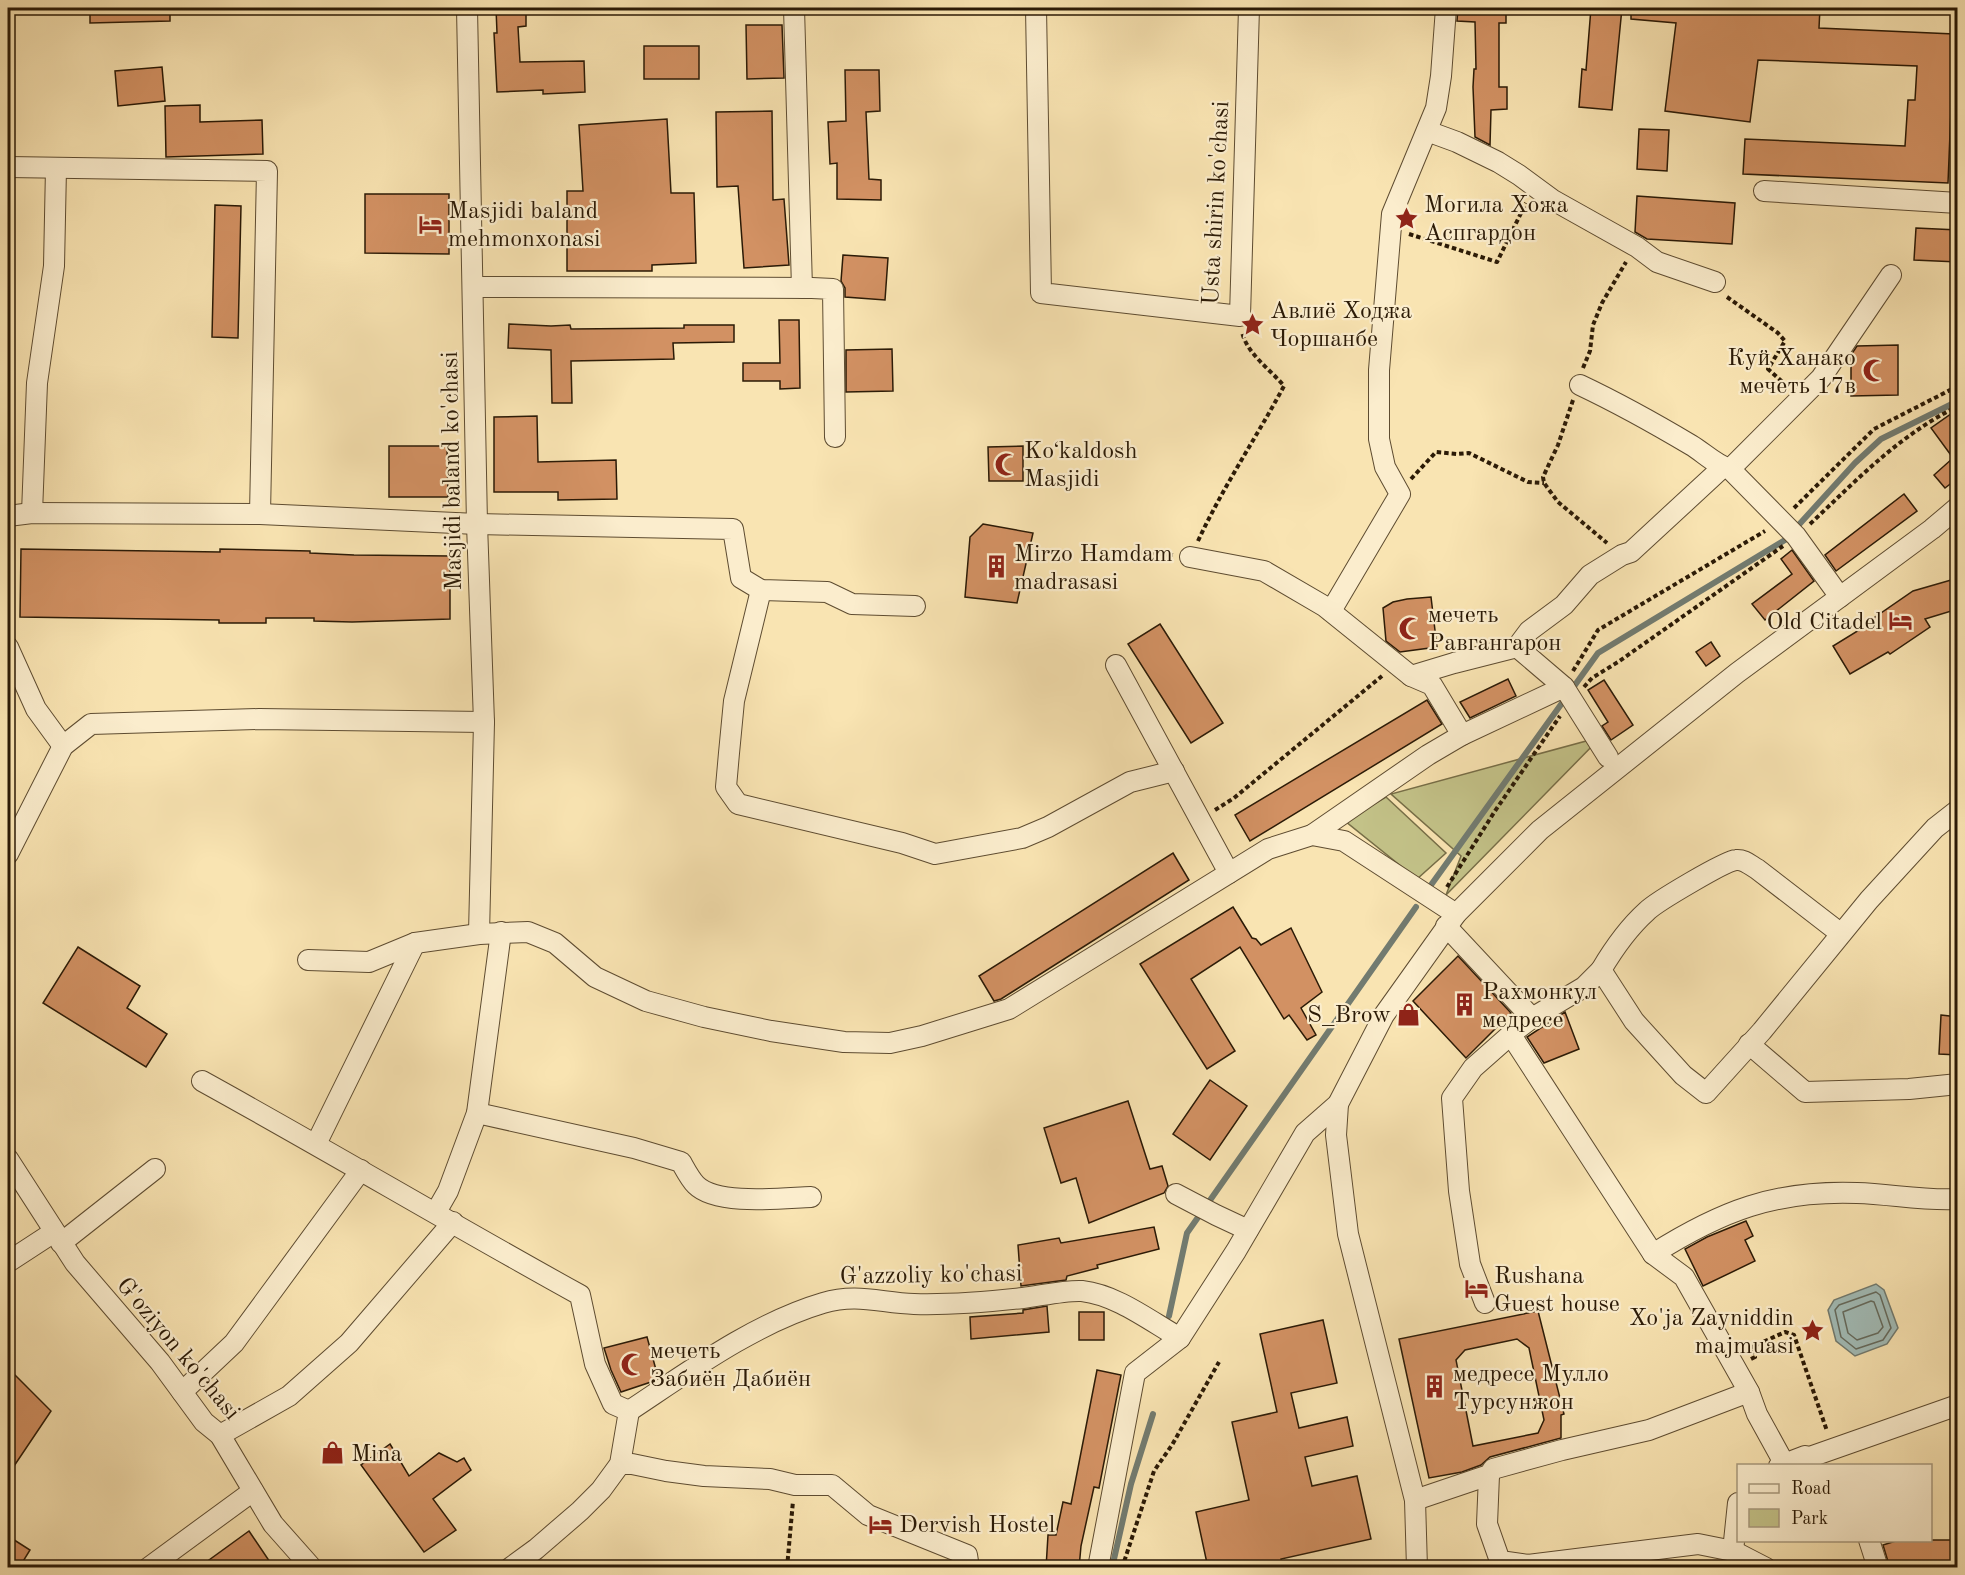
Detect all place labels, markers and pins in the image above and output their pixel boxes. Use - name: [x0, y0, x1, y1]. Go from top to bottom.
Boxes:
- place label: Могила Хожа Аспгардон: [1424, 194, 1569, 246]
- place label: Masjidi baland mehmonxonasi: [448, 200, 601, 252]
- place icon: Могила Хожа Аспгардон: [1393, 205, 1419, 231]
- hotel icon: Masjidi baland mehmonxonasi: [417, 211, 443, 237]
- place label: Авлиё Ходжа Чоршанбе: [1270, 300, 1412, 352]
- place icon: Авлиё Ходжа Чоршанбе: [1239, 311, 1265, 337]
- place label: Куй Ханако мечеть 17в: [1727, 347, 1856, 399]
- mosque icon: Куй Ханако мечеть 17в: [1861, 358, 1887, 384]
- place label: Koʻkaldosh Masjidi: [1024, 440, 1138, 492]
- mosque icon: Koʻkaldosh Masjidi: [993, 451, 1019, 477]
- place label: Mirzo Hamdam madrasasi: [1014, 543, 1173, 595]
- building icon: Mirzo Hamdam madrasasi: [983, 554, 1009, 580]
- place label: мечеть Равгангарон: [1428, 604, 1561, 656]
- hotel icon: Old Citadel: [1887, 608, 1913, 634]
- place label: Old Citadel: [1767, 611, 1882, 635]
- mosque icon: мечеть Равгангарон: [1397, 615, 1423, 641]
- place label: Рахмонкул медресе: [1482, 981, 1597, 1033]
- building icon: Рахмонкул медресе: [1451, 992, 1477, 1018]
- shop icon: S_Brow: [1396, 1001, 1422, 1027]
- place label: S_Brow: [1307, 1004, 1391, 1028]
- place label: Rushana Guest house: [1494, 1265, 1620, 1317]
- hotel icon: Rushana Guest house: [1463, 1276, 1489, 1302]
- place label: Xo'ja Zayniddin majmuasi: [1629, 1307, 1794, 1359]
- place icon: Xo'ja Zayniddin majmuasi: [1799, 1318, 1825, 1344]
- place label: мечеть Забиён Дабиён: [650, 1340, 811, 1392]
- mosque icon: мечеть Забиён Дабиён: [619, 1351, 645, 1377]
- place label: медресе Мулло Турсунжон: [1453, 1363, 1609, 1415]
- building icon: медресе Мулло Турсунжон: [1422, 1374, 1448, 1400]
- shop icon: Mina: [320, 1440, 346, 1466]
- place label: Mina: [351, 1443, 403, 1467]
- hotel icon: Dervish Hostel: [868, 1511, 894, 1537]
- place label: Dervish Hostel: [899, 1514, 1055, 1538]

